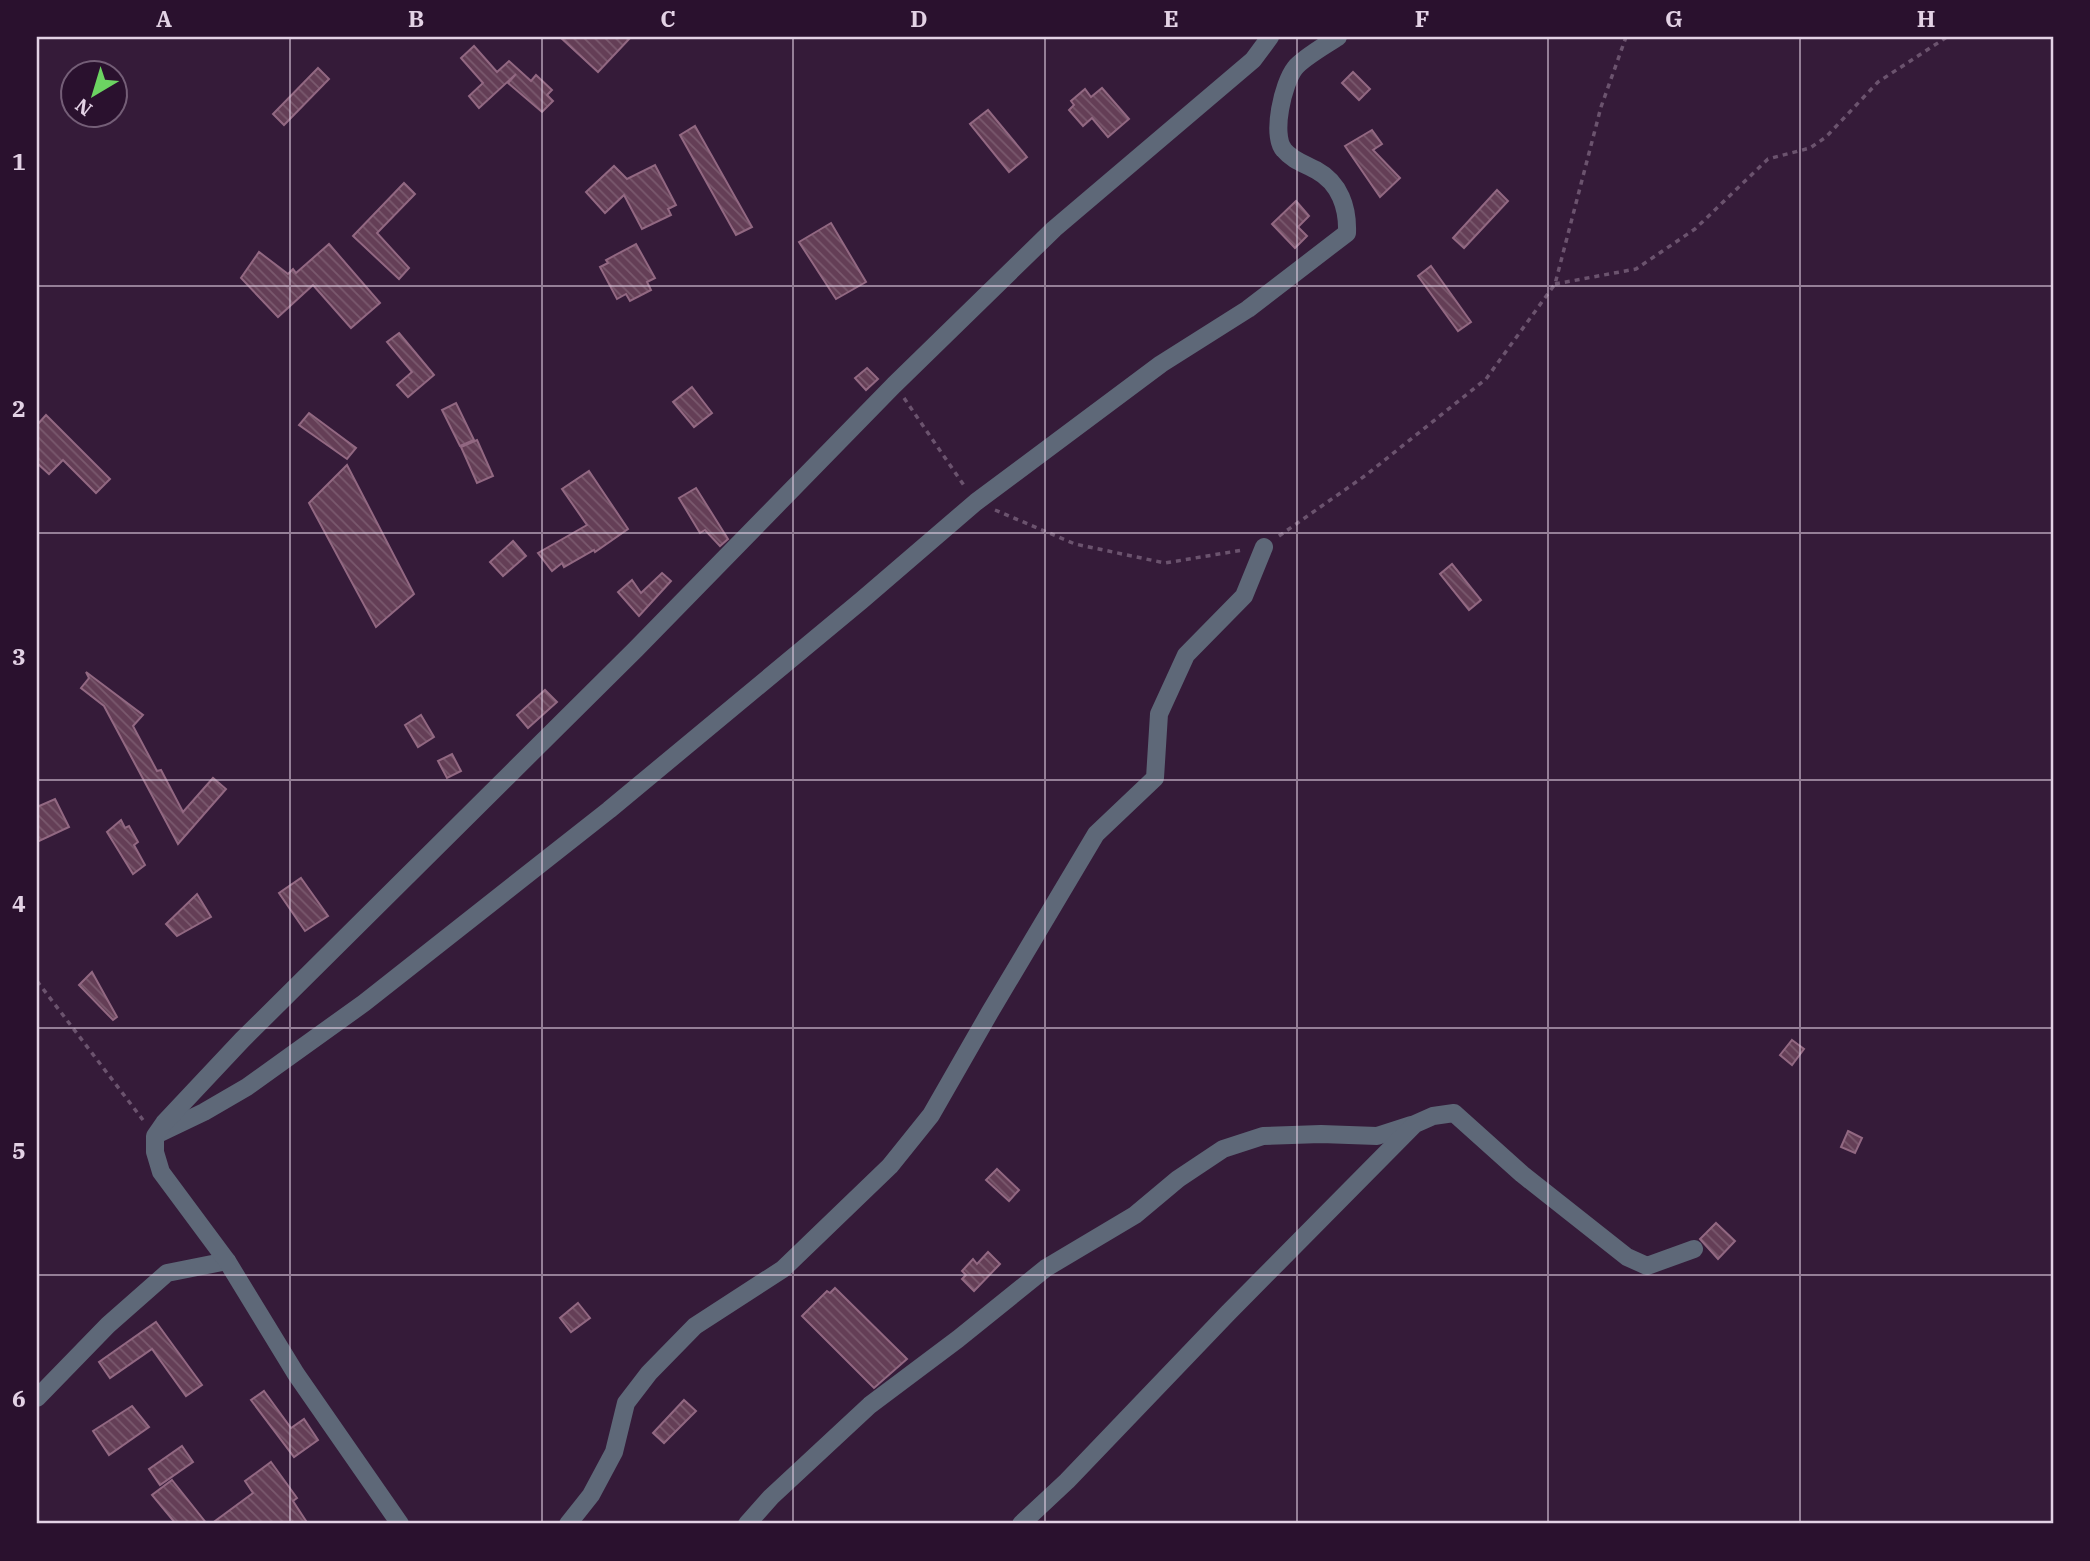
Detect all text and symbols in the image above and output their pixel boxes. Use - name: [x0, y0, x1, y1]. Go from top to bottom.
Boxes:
- text: A: [156, 3, 172, 33]
- text: B: [408, 3, 424, 33]
- text: C: [660, 3, 676, 33]
- text: D: [910, 3, 928, 33]
- text: E: [1163, 3, 1179, 33]
- text: F: [1415, 3, 1429, 33]
- text: G: [1665, 3, 1683, 33]
- text: H: [1917, 3, 1935, 33]
- north arrow: [60, 60, 130, 130]
- text: N: [70, 93, 97, 121]
- text: 1: [12, 146, 26, 176]
- text: 2: [12, 393, 26, 423]
- text: 3: [12, 641, 26, 671]
- text: 4: [12, 888, 26, 918]
- text: 5: [12, 1135, 26, 1165]
- text: 6: [12, 1383, 26, 1413]

